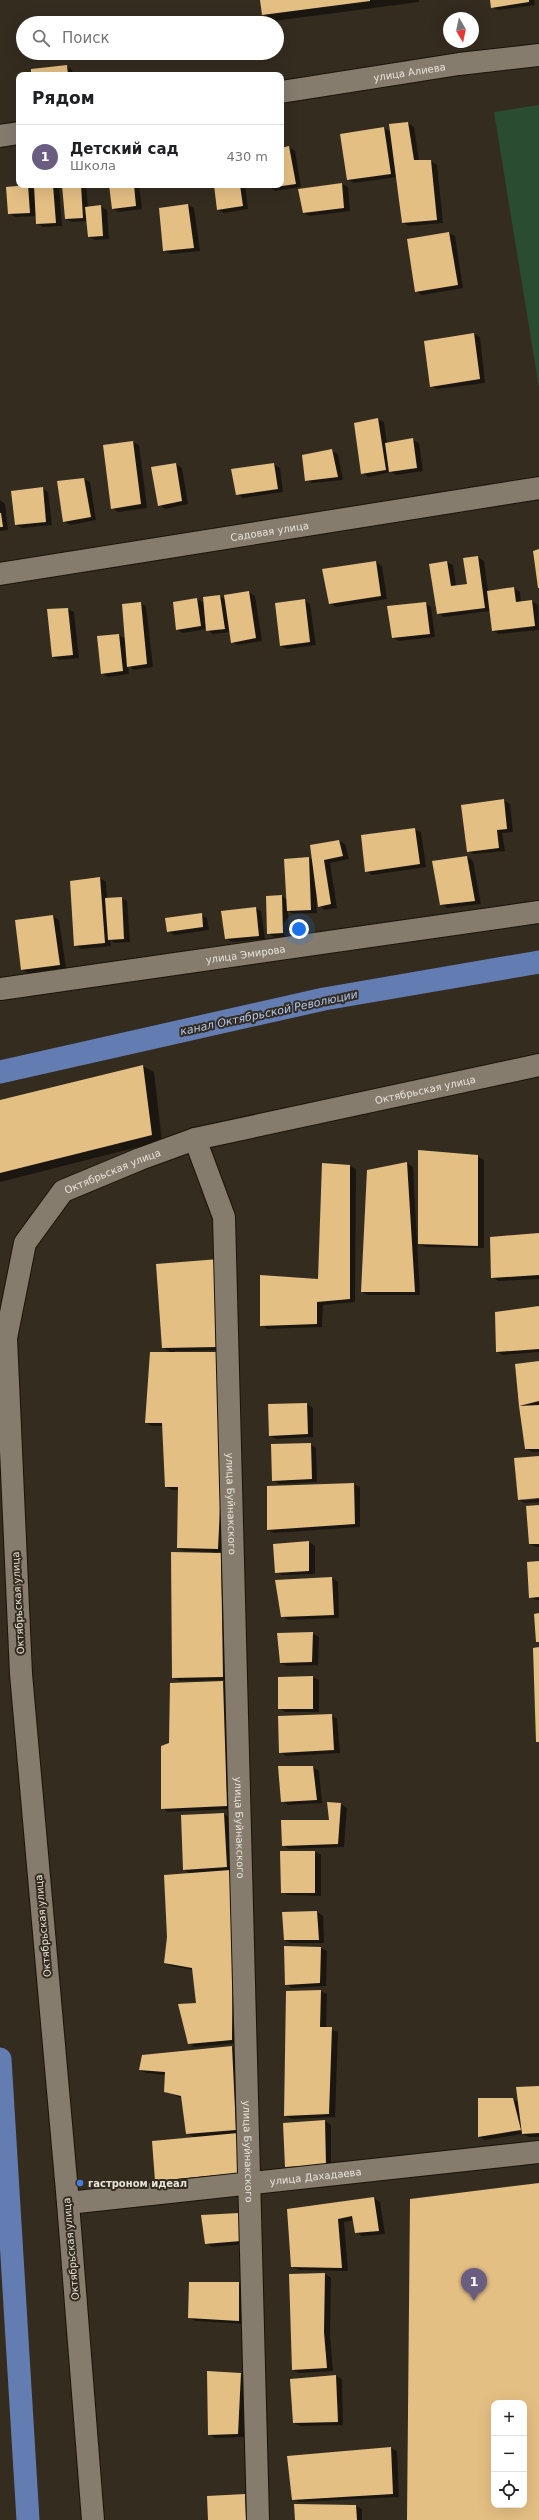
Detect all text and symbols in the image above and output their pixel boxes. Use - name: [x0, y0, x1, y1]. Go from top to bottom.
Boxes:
- north arrow: [443, 12, 479, 48]
- search box: [16, 16, 284, 60]
- icon: search: [30, 27, 52, 49]
- text: Поиск: [62, 29, 110, 47]
- street label: улица Алиева: [373, 61, 446, 83]
- text: Рядом: [32, 88, 95, 108]
- text: Детский сад: [70, 140, 179, 158]
- text: 1: [40, 149, 50, 164]
- text: 430 m: [226, 149, 268, 164]
- text: Школа: [70, 158, 116, 173]
- street label: Садовая улица: [230, 519, 310, 543]
- your location: [289, 919, 309, 939]
- street label: улица Эмирова: [205, 943, 286, 965]
- water label: канал Октябрьской Революции: [179, 988, 359, 1038]
- street label: Октябрьская улица: [374, 1073, 477, 1106]
- street label: Октябрьская улица: [63, 1147, 162, 1195]
- street label: улица Буйнакского: [225, 1453, 238, 1555]
- street label: Октябрьская улица: [10, 1551, 26, 1655]
- street label: улица Буйнакского: [233, 1776, 247, 1879]
- street label: Октябрьская улица: [33, 1874, 53, 1978]
- street label: улица Буйнакского: [242, 2100, 255, 2203]
- street label: улица Дахадаева: [269, 2166, 362, 2187]
- marker: гастроном идеал: [75, 2178, 85, 2188]
- place label: гастроном идеал: [88, 2178, 187, 2189]
- street label: Октябрьская улица: [61, 2197, 81, 2301]
- pin: 1: [461, 2268, 487, 2301]
- map controls: [491, 2400, 527, 2508]
- button: +: [491, 2400, 527, 2436]
- button: −: [491, 2436, 527, 2472]
- button: locate: [491, 2472, 527, 2508]

